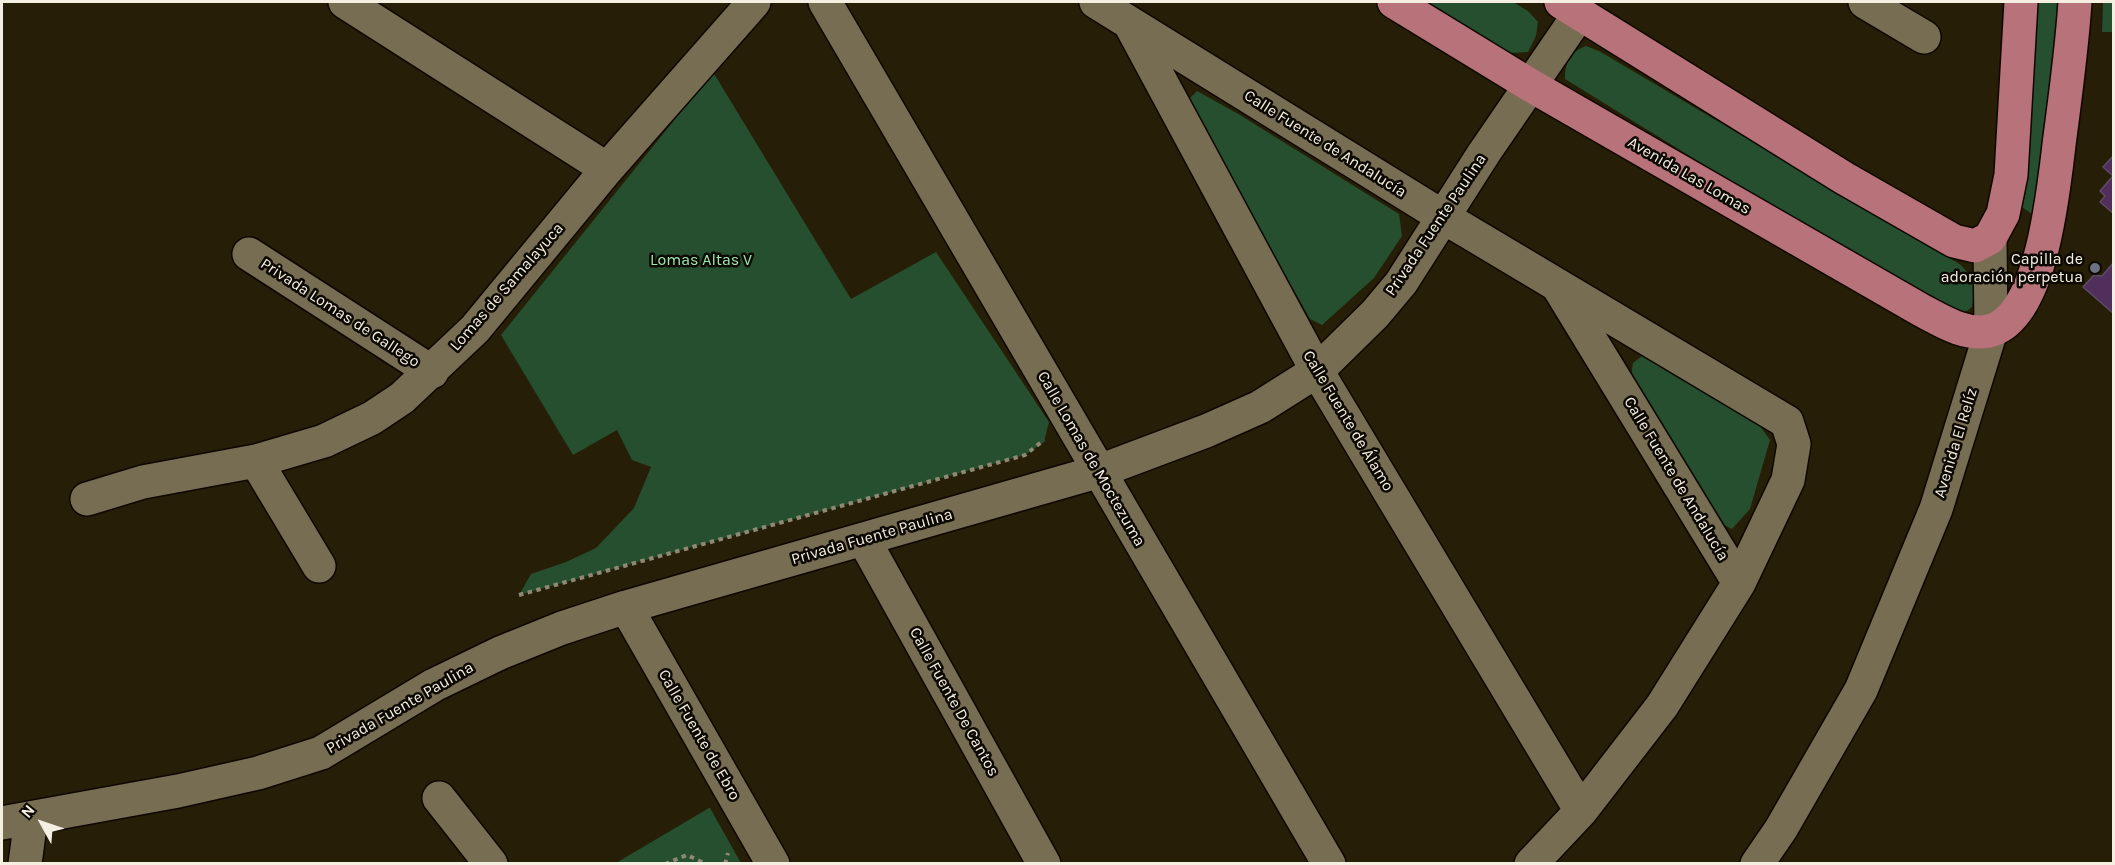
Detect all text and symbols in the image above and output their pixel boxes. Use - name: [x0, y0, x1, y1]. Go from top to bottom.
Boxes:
- street label: Calle Fuente de Andalucía: [1240, 86, 1410, 202]
- street label: Avenida Las Lomas: [1624, 133, 1754, 219]
- street label: Privada Fuente Paulina: [1381, 150, 1491, 300]
- street label: Lomas de Samalayuca: [446, 219, 568, 355]
- place label: Capilla de adoración perpetua: [1941, 249, 2083, 287]
- park label: Lomas Altas V: [650, 250, 752, 270]
- street label: Privada Lomas de Gallego: [257, 254, 423, 372]
- marker: Capilla de adoración perpetua: [2088, 261, 2102, 275]
- street label: Calle Fuente de Álamo: [1298, 347, 1398, 495]
- street label: Calle Lomas de Moctezuma: [1033, 368, 1149, 550]
- street label: Avenida El Relíz: [1930, 386, 1982, 500]
- street label: Calle Fuente de Andalucía: [1619, 394, 1733, 564]
- street label: Privada Fuente Paulina: [789, 505, 955, 569]
- street label: Calle Fuente De Cantos: [905, 624, 1003, 780]
- street label: Privada Fuente Paulina: [323, 658, 477, 758]
- street label: Calle Fuente de Ebro: [654, 666, 744, 804]
- north arrow: [12, 793, 72, 853]
- text: N: [17, 801, 39, 822]

